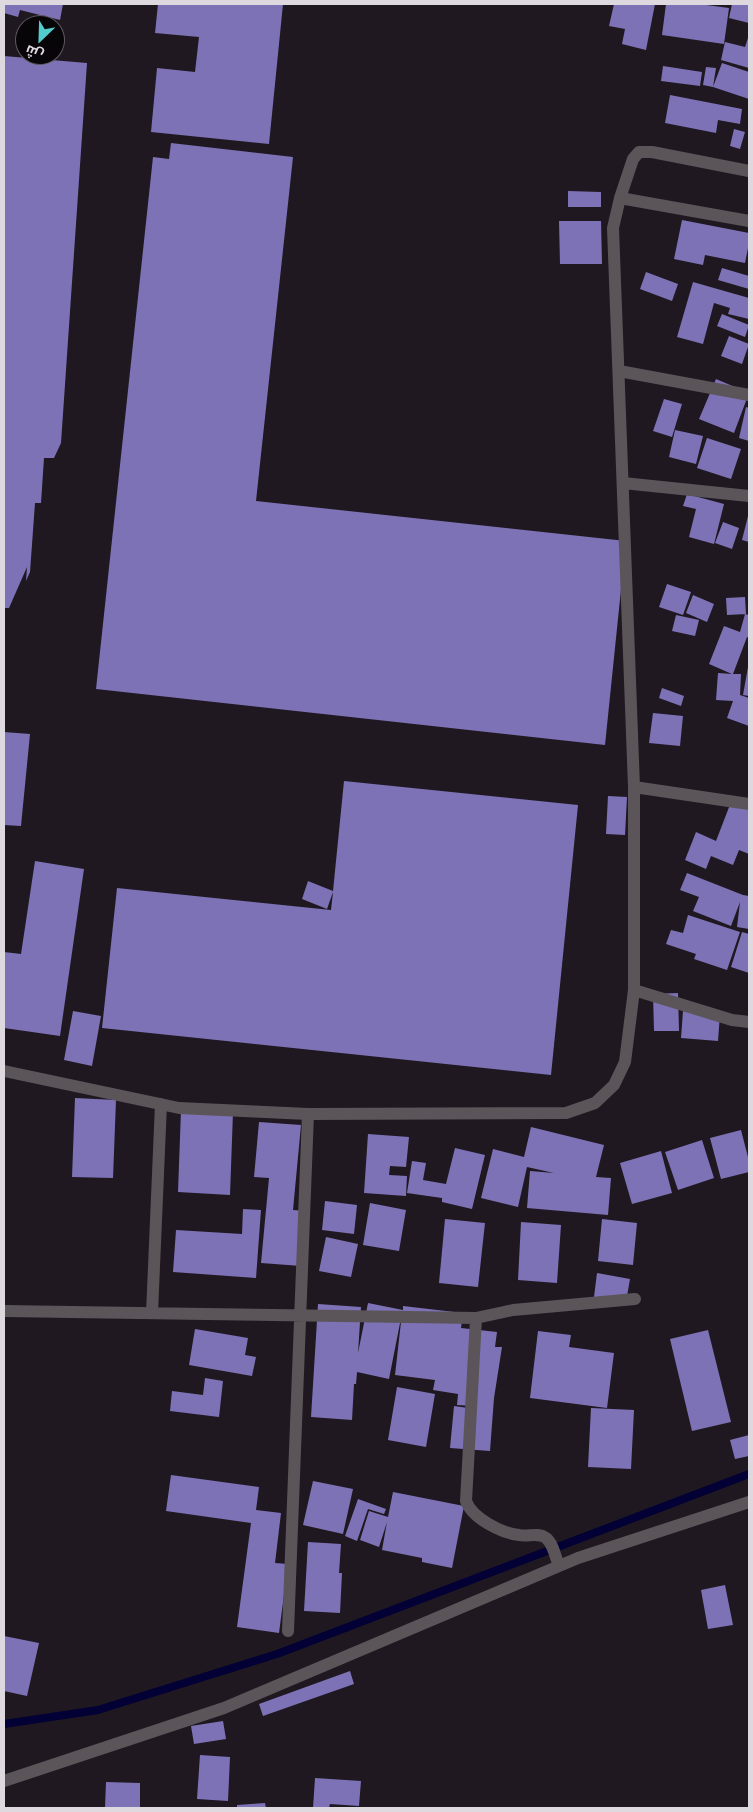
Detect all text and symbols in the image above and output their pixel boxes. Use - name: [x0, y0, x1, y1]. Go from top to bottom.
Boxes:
- north arrow: [15, 15, 65, 65]
- text: ش: [22, 41, 46, 65]

